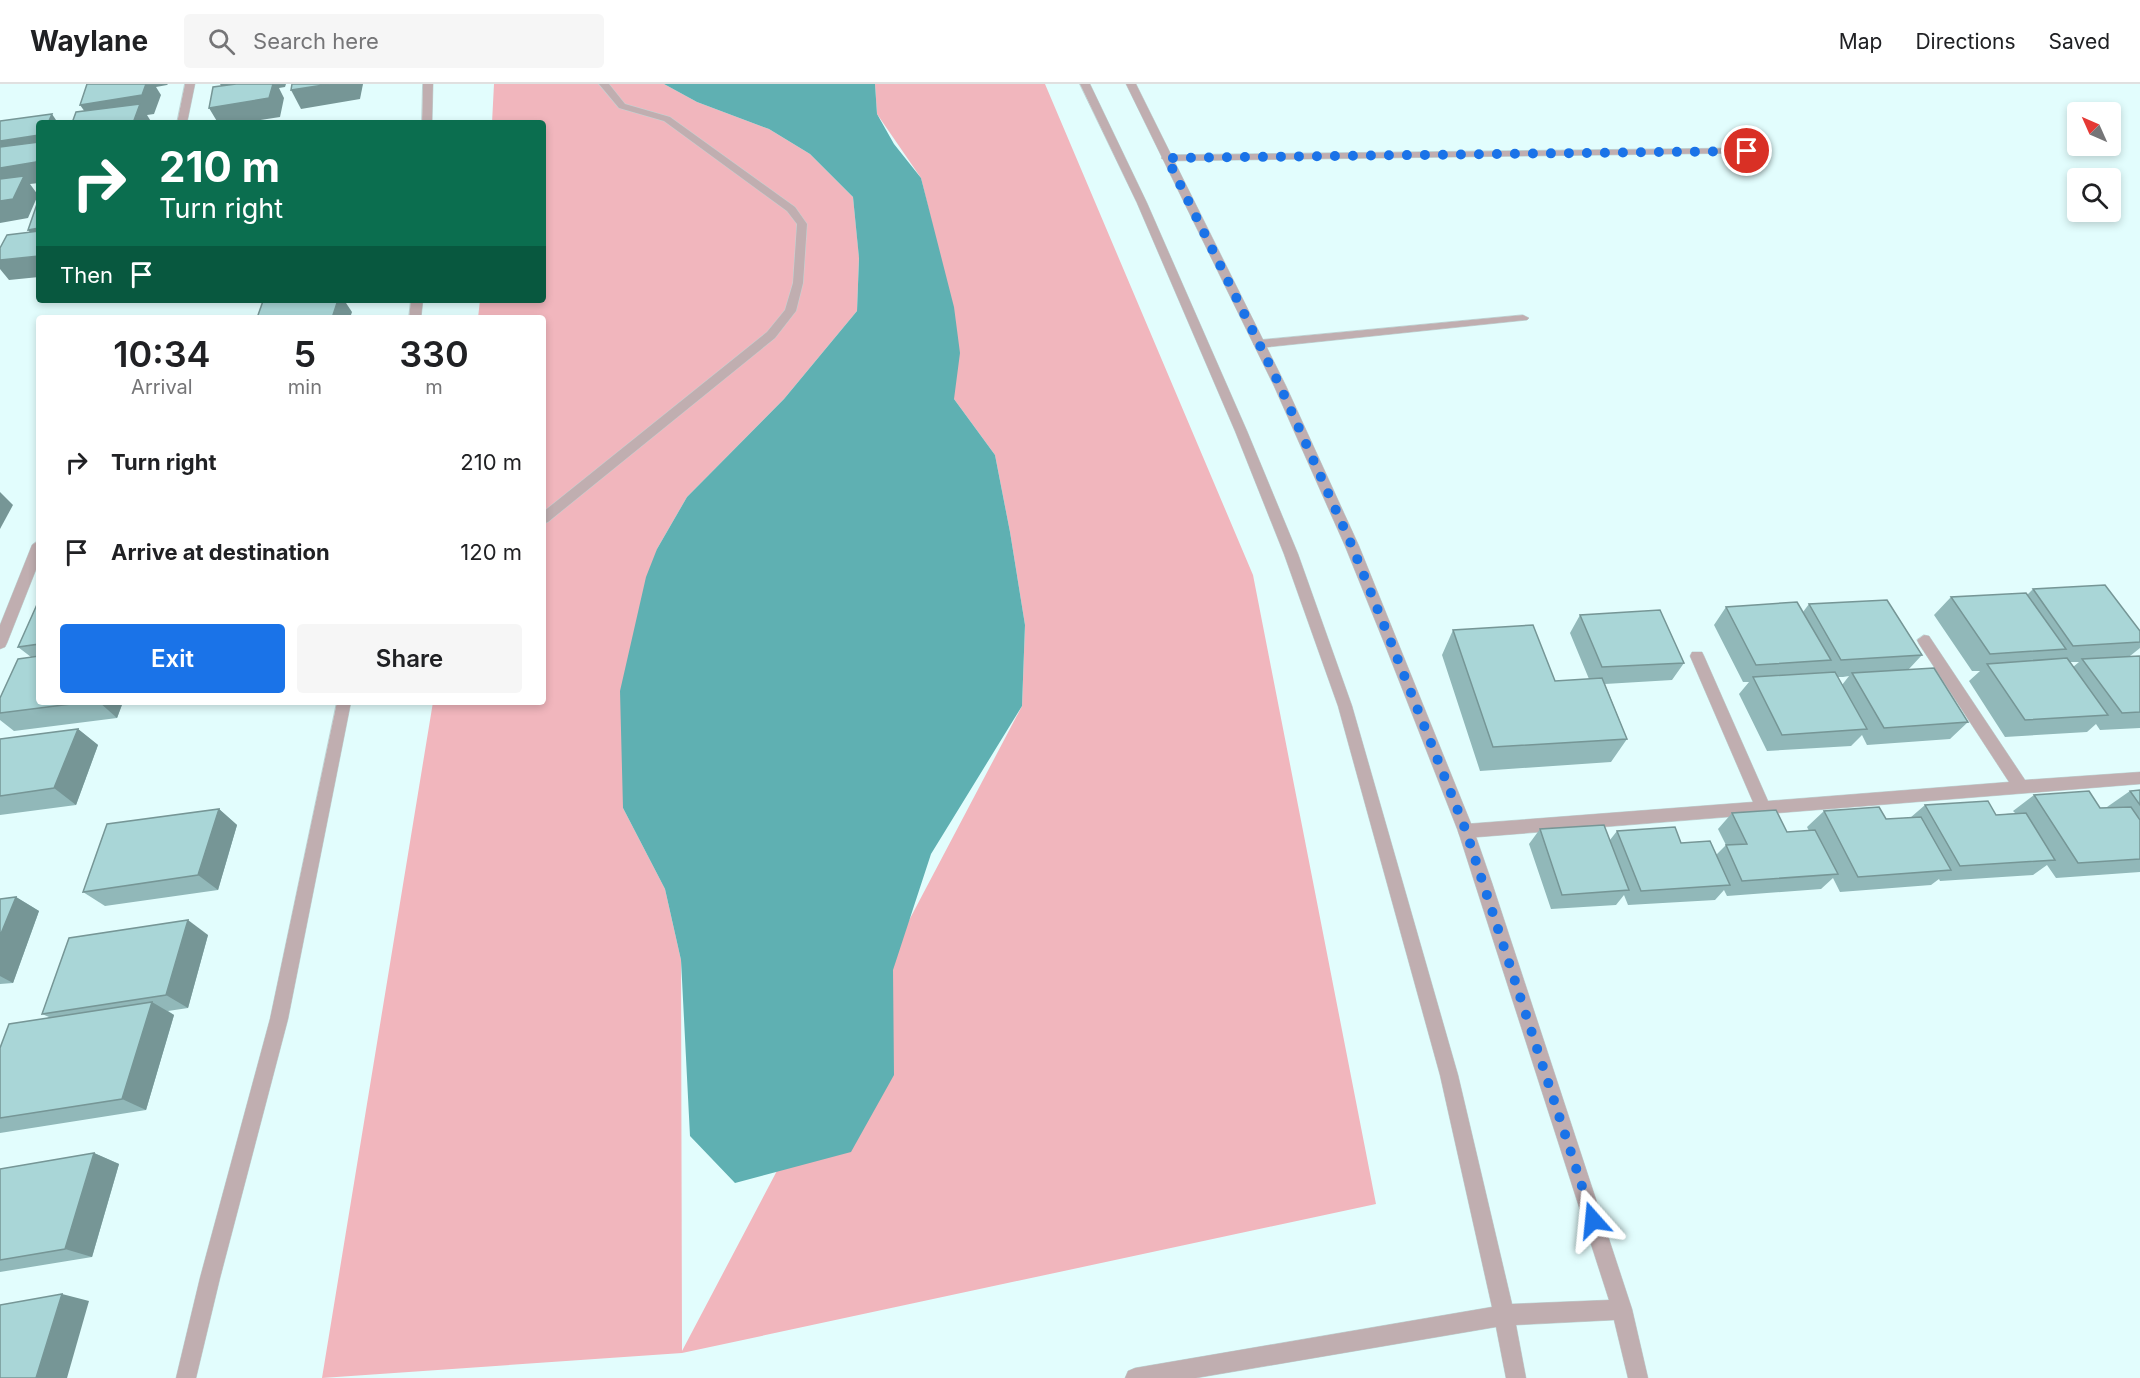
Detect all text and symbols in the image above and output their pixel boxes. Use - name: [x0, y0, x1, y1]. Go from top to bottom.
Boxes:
- search box: [184, 14, 604, 68]
- text: Waylane: [30, 24, 148, 58]
- icon: search: [205, 25, 238, 58]
- text: Search here: [253, 28, 379, 54]
- text: Map: [1839, 29, 1882, 54]
- text: Directions: [1915, 29, 2016, 54]
- text: Saved: [2049, 29, 2110, 54]
- north arrow: [2067, 102, 2121, 156]
- map controls: [2067, 102, 2121, 222]
- pin: [1721, 125, 1772, 176]
- icon: arrive: [1730, 134, 1763, 167]
- text: 210 m: [159, 141, 280, 192]
- icon: right: [60, 144, 138, 222]
- button: search: [2067, 168, 2121, 222]
- text: Turn right: [159, 192, 283, 225]
- icon: arrive: [125, 258, 158, 291]
- text: Then: [60, 262, 113, 288]
- text: 10:34: [113, 332, 211, 376]
- text: 5: [294, 332, 316, 376]
- text: 330: [399, 332, 469, 376]
- text: Arrival: [131, 375, 193, 399]
- text: min: [288, 375, 322, 399]
- text: m: [425, 375, 443, 399]
- icon: right: [60, 446, 93, 479]
- text: Turn right: [111, 449, 217, 475]
- text: 210 m: [460, 449, 522, 475]
- icon: arrive: [60, 536, 93, 569]
- text: Arrive at destination: [111, 539, 330, 565]
- text: 120 m: [460, 539, 522, 565]
- button: Exit: [60, 624, 285, 693]
- button: Share: [297, 624, 522, 693]
- position arrow: [1561, 1188, 1625, 1252]

